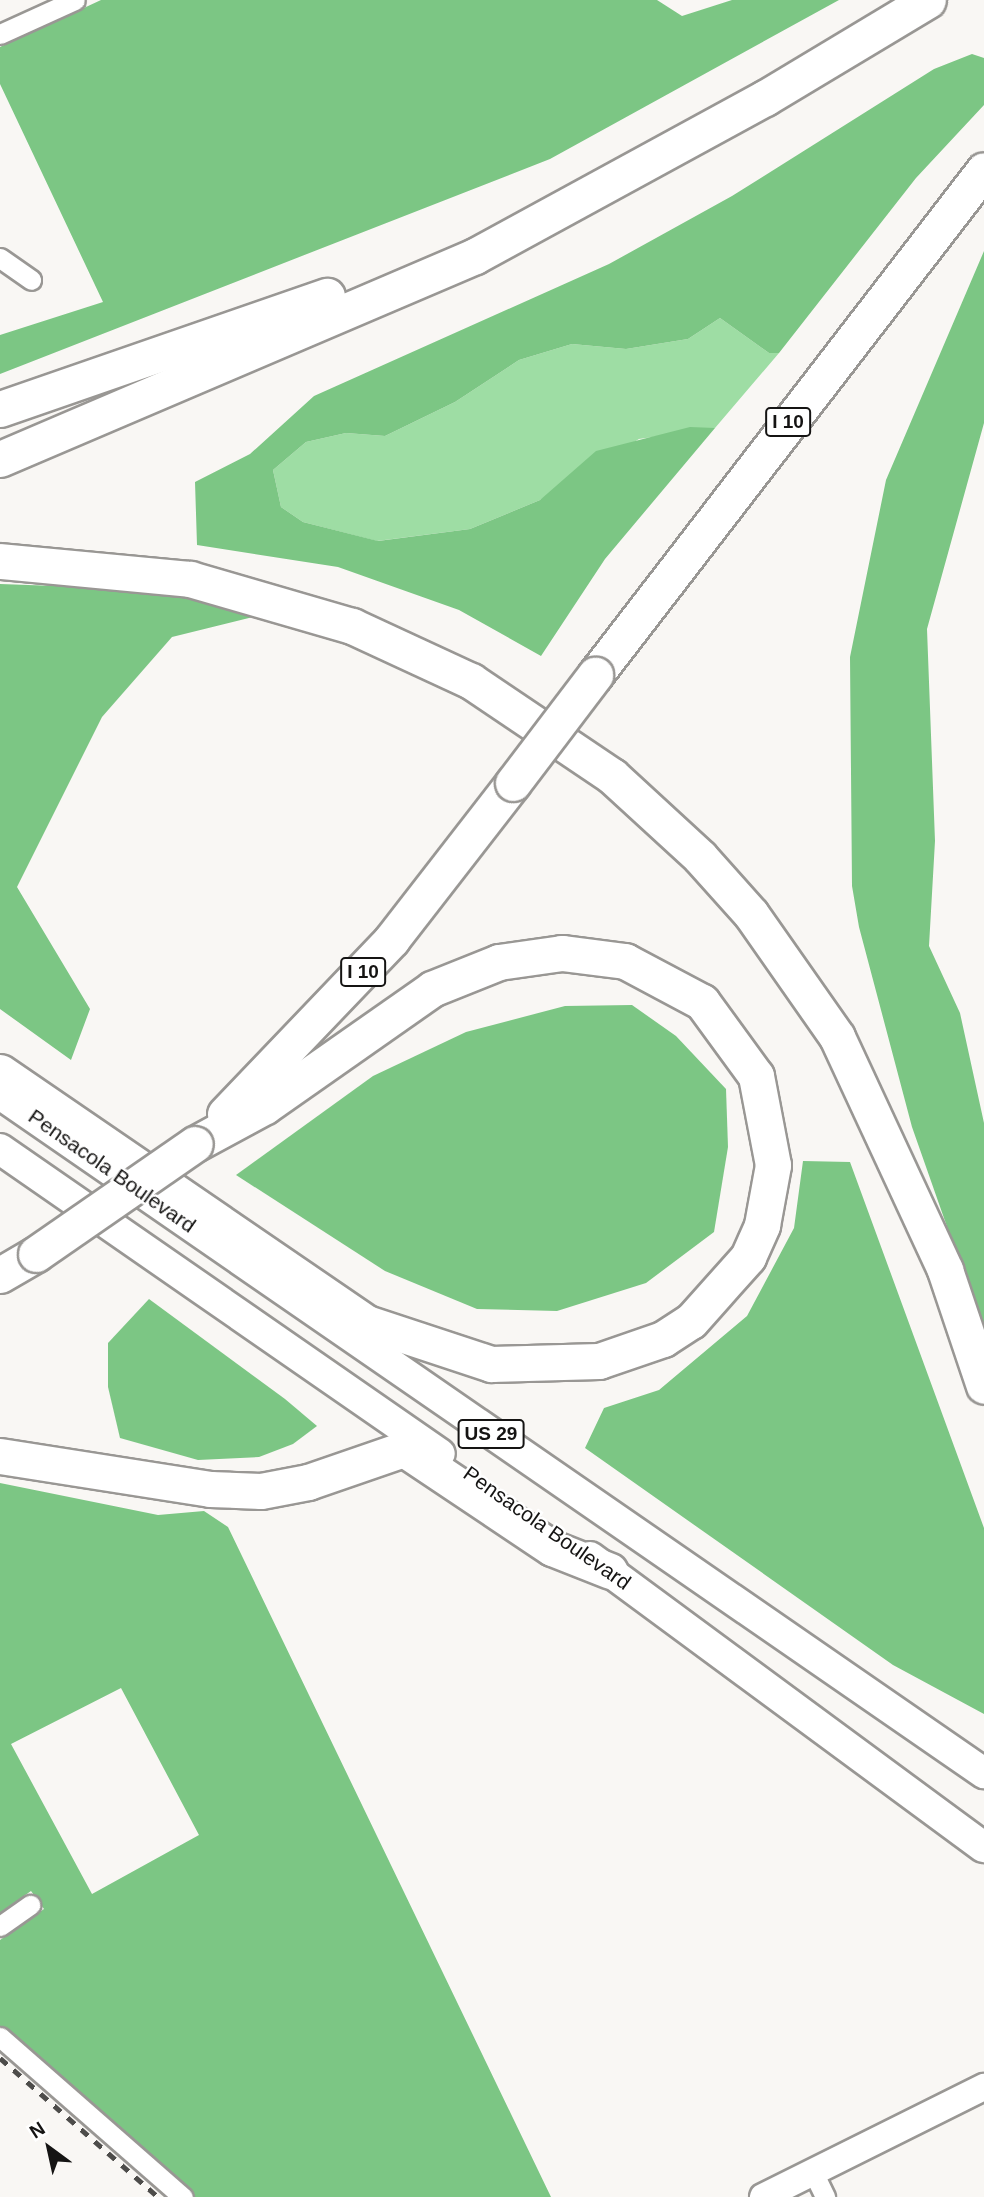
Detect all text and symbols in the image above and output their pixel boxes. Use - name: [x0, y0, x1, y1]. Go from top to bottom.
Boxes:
- road number: I 10: [764, 406, 812, 438]
- road number: I 10: [338, 956, 388, 988]
- street label: Pensacola Boulevard: [23, 1104, 201, 1238]
- road number: US 29: [456, 1418, 526, 1450]
- street label: Pensacola Boulevard: [458, 1461, 636, 1595]
- north arrow: [14, 2113, 84, 2183]
- text: N: [26, 2117, 49, 2143]

